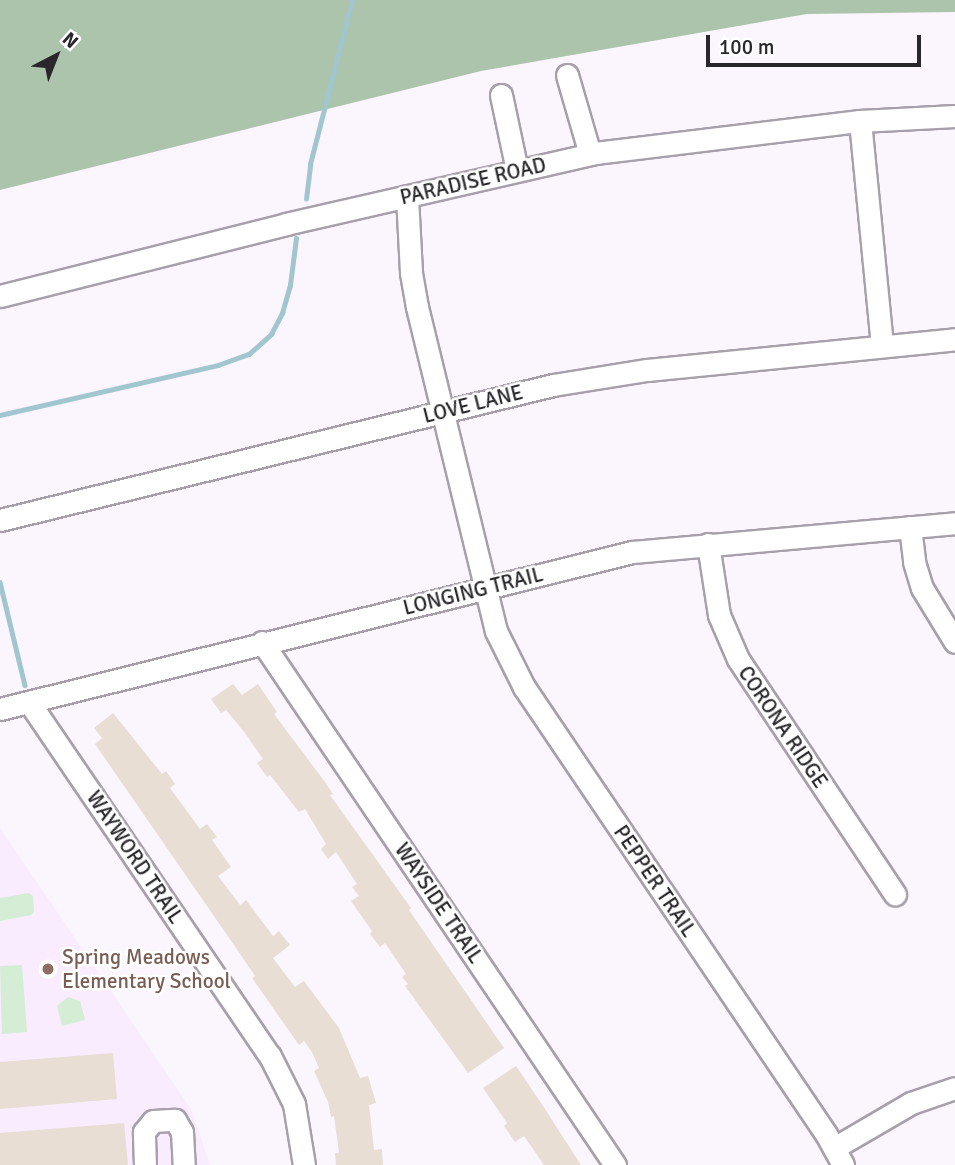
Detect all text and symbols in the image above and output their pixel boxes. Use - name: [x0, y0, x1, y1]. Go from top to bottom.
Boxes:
- north arrow: [21, 21, 91, 91]
- scale bar: [710, 21, 925, 65]
- text: N: [57, 27, 83, 54]
- text: 100 m: [719, 34, 774, 60]
- street label: PARADISE ROAD: [397, 152, 549, 210]
- street label: LOVE LANE: [420, 379, 526, 429]
- street label: LONGING TRAIL: [400, 561, 546, 621]
- street label: CORONA RIDGE: [733, 661, 833, 793]
- street label: WAYWORD TRAIL: [81, 786, 189, 928]
- street label: PEPPER TRAIL: [608, 820, 702, 942]
- street label: WAYSIDE TRAIL: [389, 838, 489, 968]
- place label: Spring Meadows Elementary School: [62, 944, 231, 994]
- marker: Spring Meadows Elementary School: [40, 961, 56, 977]

